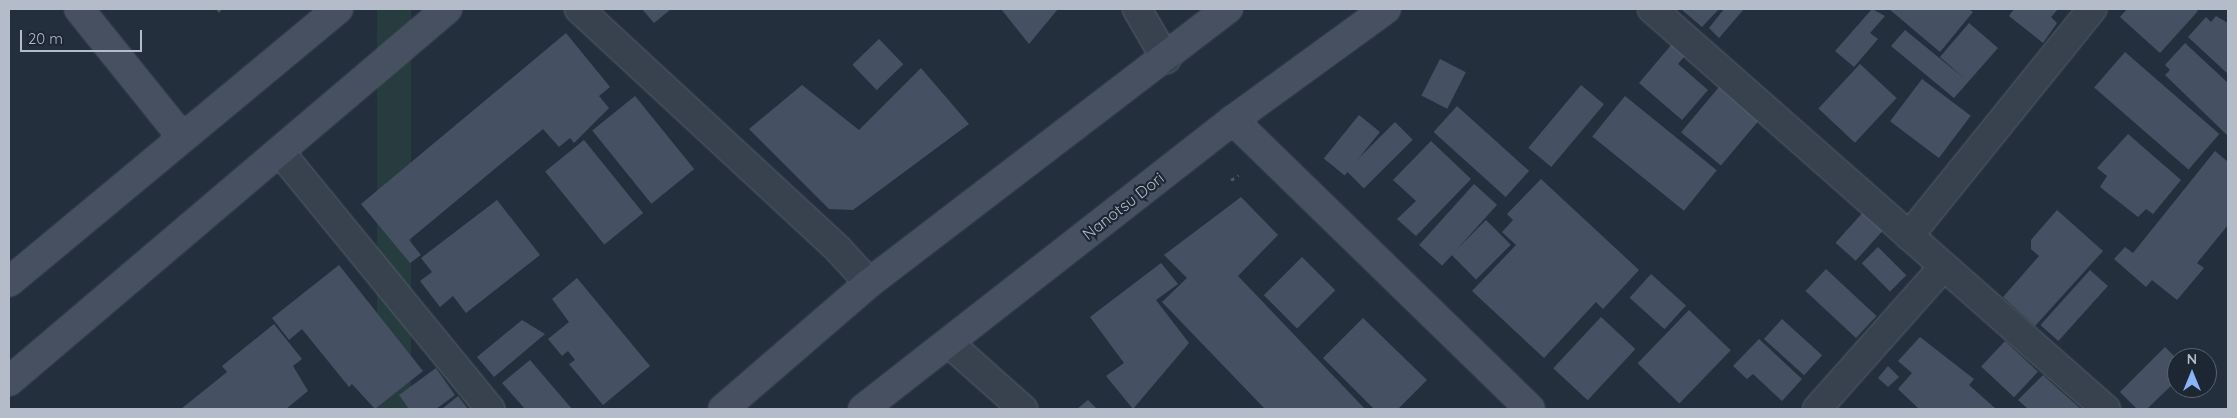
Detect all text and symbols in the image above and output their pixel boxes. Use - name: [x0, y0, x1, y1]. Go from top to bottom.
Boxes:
- scale bar: [22, 20, 145, 52]
- text: 20 m: [28, 29, 63, 48]
- street label: Nanotsu Dori: [1079, 168, 1167, 244]
- north arrow: [2167, 348, 2217, 398]
- text: N: [2187, 350, 2197, 368]

